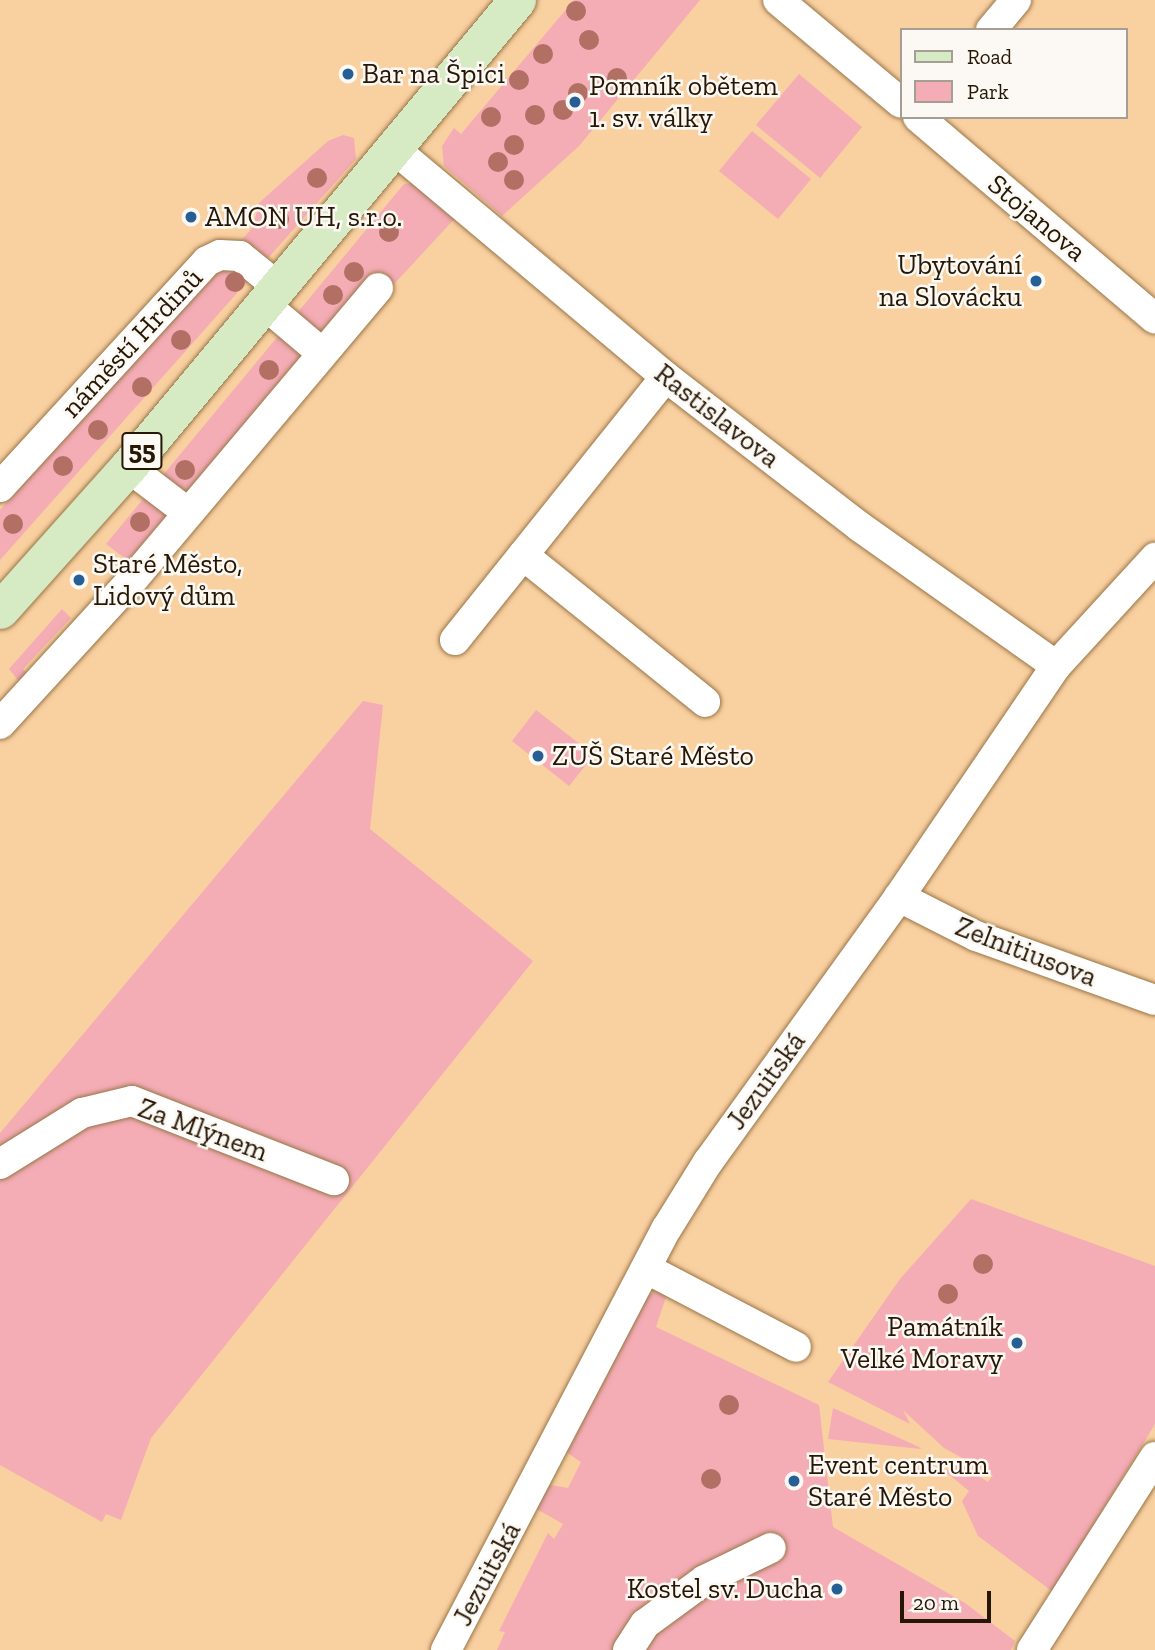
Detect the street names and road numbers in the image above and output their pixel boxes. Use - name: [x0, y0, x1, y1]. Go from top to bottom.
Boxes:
- street label: Stojanova: [981, 167, 1093, 269]
- street label: náměstí Hrdinů: [54, 261, 210, 425]
- street label: Rastislavova: [648, 357, 786, 475]
- road number: 55: [121, 428, 163, 474]
- street label: Zelnitiusova: [951, 910, 1101, 994]
- street label: Jezuitská: [719, 1026, 813, 1136]
- street label: Za Mlýnem: [134, 1091, 272, 1169]
- street label: Jezuitská: [446, 1516, 528, 1632]

